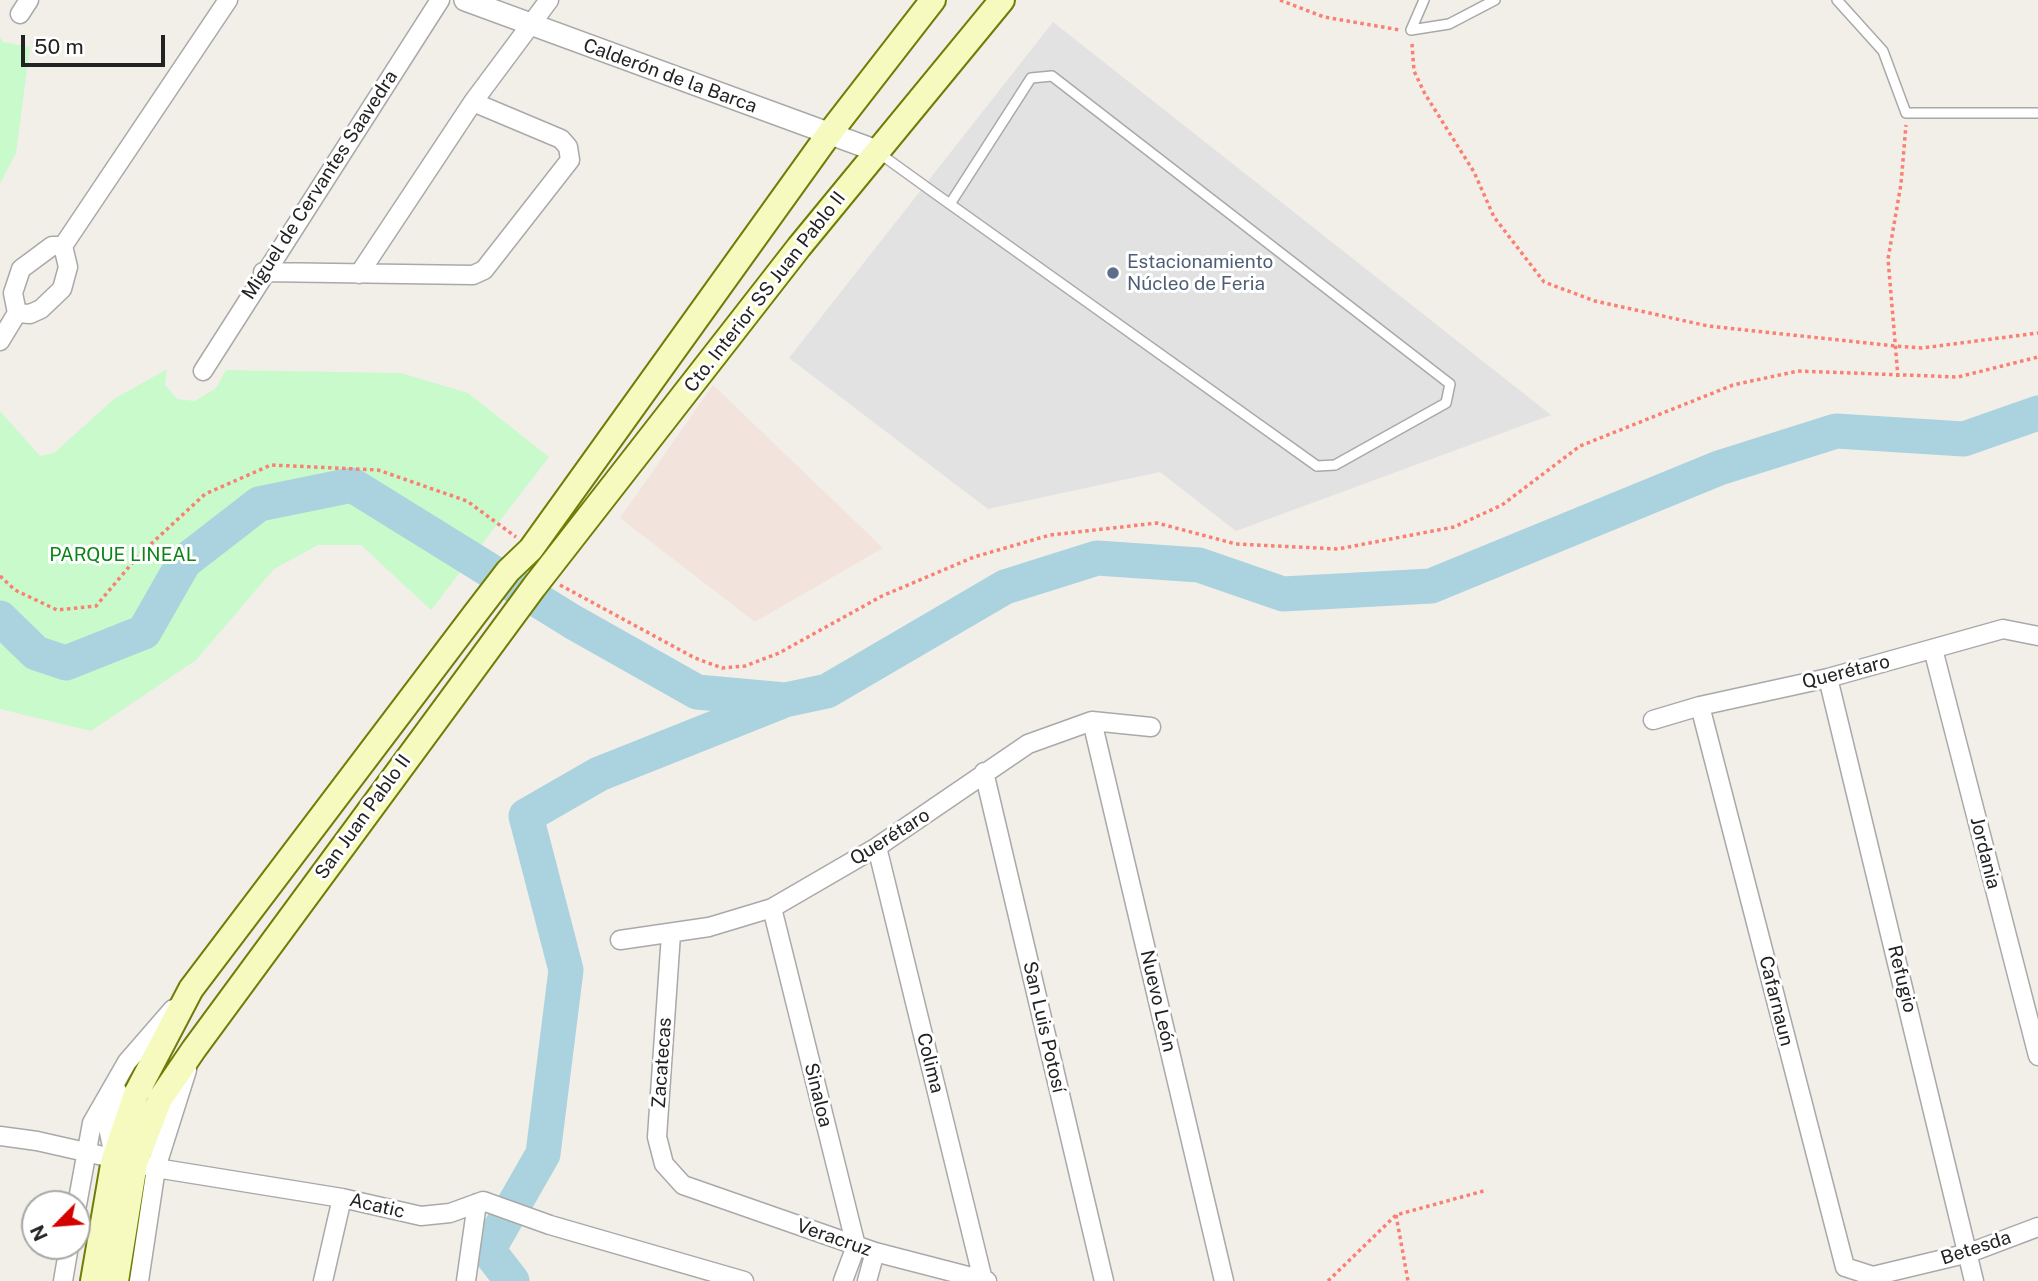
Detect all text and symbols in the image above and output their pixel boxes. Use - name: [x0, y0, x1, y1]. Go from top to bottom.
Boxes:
- scale bar: [24, 21, 168, 65]
- text: 50 m: [34, 34, 84, 59]
- street label: Calderón de la Barca: [580, 34, 760, 118]
- street label: Miguel de Cervantes Saavedra: [237, 66, 403, 304]
- street label: Cto. Interior SS Juan Pablo II: [680, 187, 850, 397]
- place label: Estacionamiento Núcleo de Feria: [1127, 251, 1273, 295]
- marker: Estacionamiento Núcleo de Feria: [1105, 265, 1121, 281]
- park label: PARQUE LINEAL: [49, 544, 197, 566]
- street label: Querétaro: [1800, 650, 1892, 694]
- street label: San Juan Pablo II: [310, 750, 416, 884]
- street label: Querétaro: [846, 804, 934, 870]
- street label: Jordania: [1965, 815, 2005, 891]
- street label: Refugio: [1883, 943, 1921, 1015]
- street label: Nuevo León: [1135, 948, 1181, 1054]
- street label: Cafarnaun: [1754, 953, 1798, 1049]
- street label: San Luis Potosí: [1018, 959, 1070, 1095]
- street label: Zacatecas: [647, 1017, 677, 1109]
- street label: Colima: [912, 1031, 948, 1095]
- street label: Sinaloa: [799, 1061, 837, 1129]
- street label: Acatic: [347, 1189, 407, 1223]
- north arrow: [21, 1190, 91, 1260]
- street label: Veracruz: [793, 1215, 875, 1261]
- text: N: [26, 1222, 52, 1244]
- street label: Betesda: [1938, 1226, 2014, 1270]

